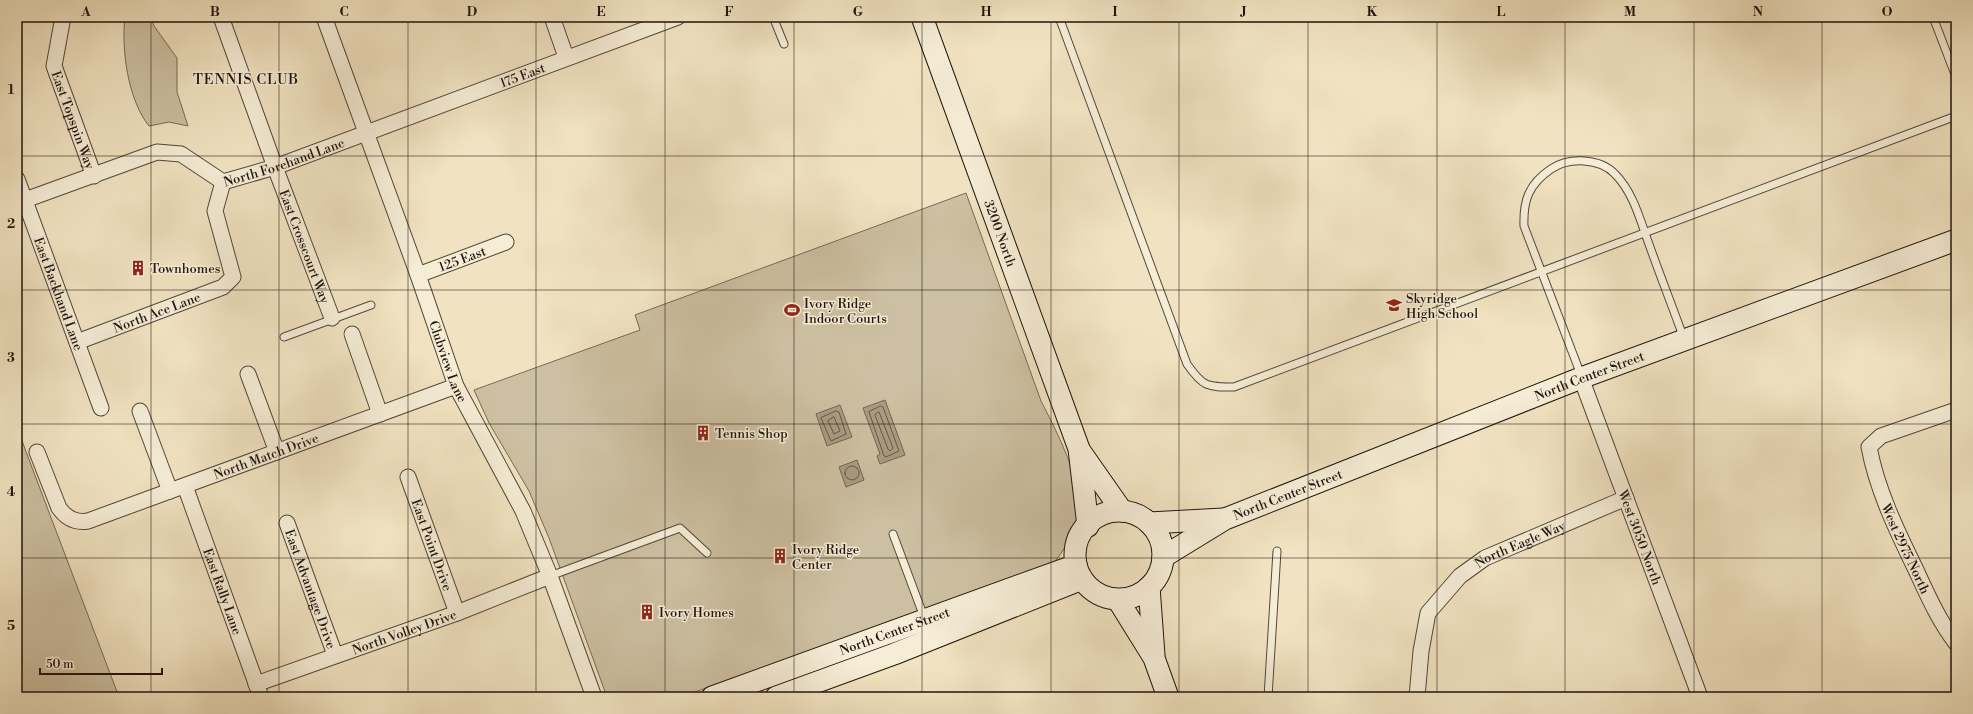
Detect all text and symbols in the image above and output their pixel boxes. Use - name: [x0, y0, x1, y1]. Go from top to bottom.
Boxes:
- text: A: [80, 4, 91, 20]
- text: B: [210, 4, 220, 20]
- text: C: [339, 4, 349, 20]
- text: D: [467, 4, 477, 20]
- text: E: [596, 4, 606, 20]
- text: F: [724, 4, 734, 20]
- text: G: [853, 4, 864, 20]
- text: H: [981, 4, 992, 20]
- text: I: [1112, 4, 1118, 20]
- text: J: [1239, 4, 1247, 20]
- text: K: [1367, 4, 1378, 20]
- text: L: [1497, 4, 1506, 20]
- text: M: [1624, 4, 1636, 20]
- text: N: [1753, 4, 1764, 20]
- text: O: [1882, 4, 1893, 20]
- street label: 175 East: [498, 60, 548, 92]
- street label: East Topspin Way: [47, 69, 98, 172]
- district label: TENNIS CLUB: [193, 71, 299, 89]
- text: 1: [8, 82, 15, 98]
- street label: North Forehand Lane: [222, 135, 347, 190]
- street label: East Crosscourt Way: [275, 187, 333, 306]
- street label: 3200 North: [980, 198, 1019, 269]
- text: 2: [7, 216, 15, 232]
- street label: East Backhand Lane: [30, 235, 86, 353]
- street label: 125 East: [437, 243, 489, 276]
- building icon: Townhomes: [129, 259, 147, 277]
- place label: Townhomes: [150, 261, 221, 277]
- street label: North Ace Lane: [111, 289, 203, 337]
- place label: Skyridge High School: [1406, 291, 1478, 322]
- place label: Ivory Ridge Indoor Courts: [804, 296, 887, 327]
- school or university icon: Skyridge High School: [1385, 296, 1403, 314]
- sports icon: Ivory Ridge Indoor Courts: [783, 301, 801, 319]
- street label: Clubview Lane: [425, 319, 470, 406]
- street label: North Center Street: [1532, 348, 1647, 405]
- text: 3: [7, 350, 15, 366]
- building icon: Tennis Shop: [694, 424, 712, 442]
- place label: Tennis Shop: [715, 426, 788, 442]
- street label: North Match Drive: [211, 430, 321, 483]
- street label: North Center Street: [1231, 466, 1345, 524]
- text: 4: [7, 484, 16, 500]
- street label: West 3050 North: [1614, 487, 1665, 588]
- street label: East Point Drive: [408, 497, 455, 594]
- street label: West 2975 North: [1877, 501, 1933, 597]
- street label: North Eagle Way: [1472, 518, 1568, 572]
- street label: East Advantage Drive: [281, 527, 339, 652]
- place label: Ivory Ridge Center: [792, 542, 860, 573]
- street label: East Rally Lane: [199, 546, 245, 638]
- building icon: Ivory Ridge Center: [771, 547, 789, 565]
- building icon: Ivory Homes: [638, 603, 656, 621]
- street label: North Center Street: [837, 604, 952, 659]
- place label: Ivory Homes: [659, 605, 734, 621]
- street label: North Volley Drive: [350, 607, 459, 658]
- text: 5: [7, 618, 15, 634]
- scale bar: [40, 650, 162, 676]
- text: 50 m: [46, 657, 74, 672]

